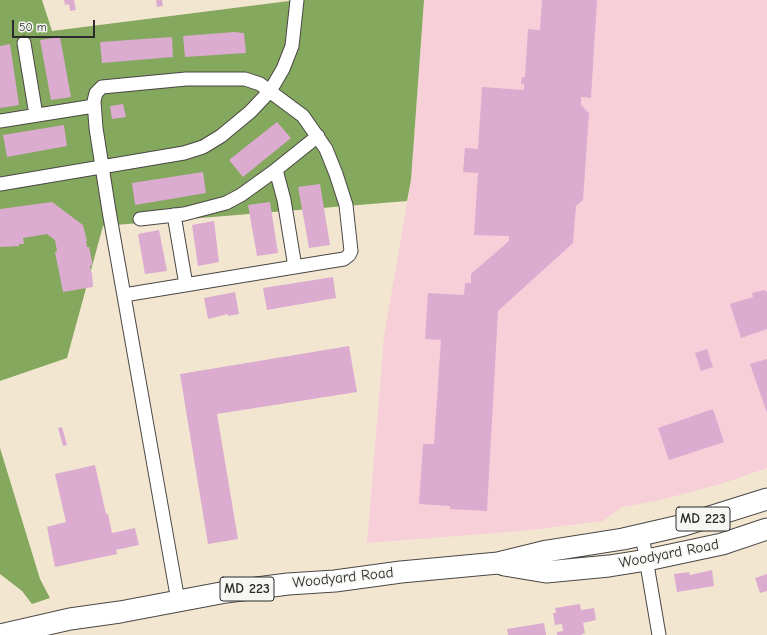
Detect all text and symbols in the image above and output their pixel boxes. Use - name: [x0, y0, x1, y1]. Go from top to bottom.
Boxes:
- scale bar: [14, 12, 97, 38]
- text: 50 m: [19, 20, 47, 34]
- road number: MD 223: [676, 507, 730, 531]
- street label: Woodyard Road: [618, 536, 720, 572]
- street label: Woodyard Road: [292, 564, 394, 592]
- road number: MD 223: [220, 577, 274, 601]

